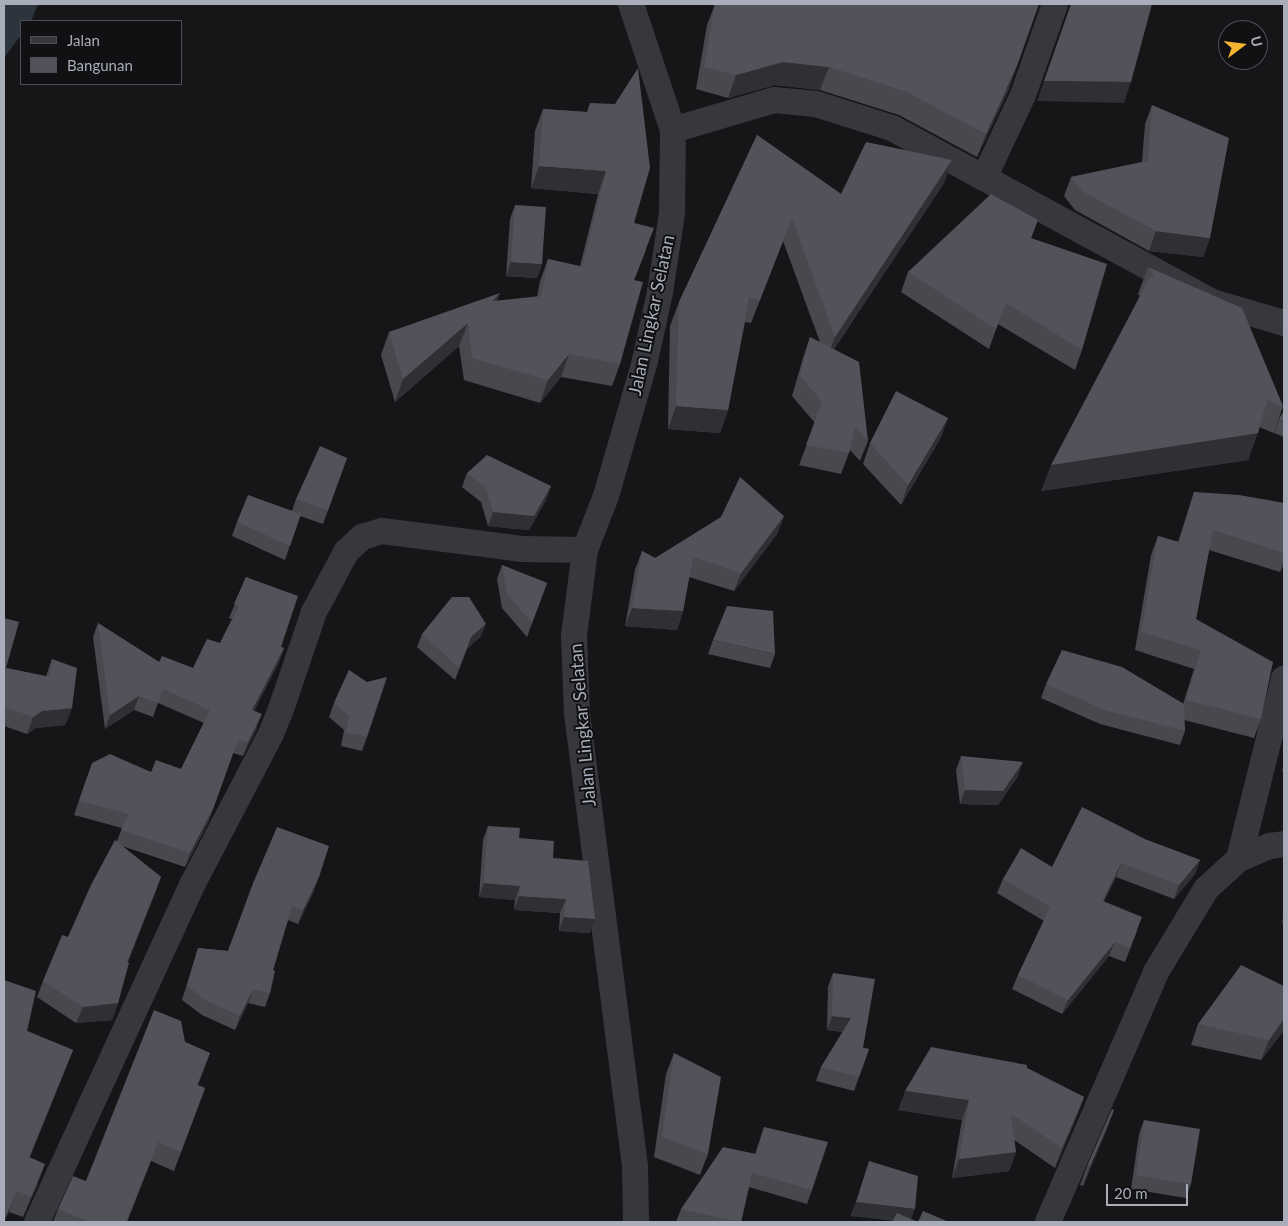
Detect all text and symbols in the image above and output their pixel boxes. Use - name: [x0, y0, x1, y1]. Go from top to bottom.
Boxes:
- legend: [20, 20, 182, 85]
- north arrow: [1218, 20, 1268, 70]
- text: Jalan: [67, 31, 100, 49]
- text: U: [1247, 34, 1267, 48]
- text: Bangunan: [67, 56, 133, 74]
- street label: Jalan Lingkar Selatan: [623, 233, 679, 397]
- street label: Jalan Lingkar Selatan: [564, 642, 600, 808]
- scale bar: [1108, 1174, 1190, 1206]
- text: 20 m: [1114, 1184, 1148, 1202]

